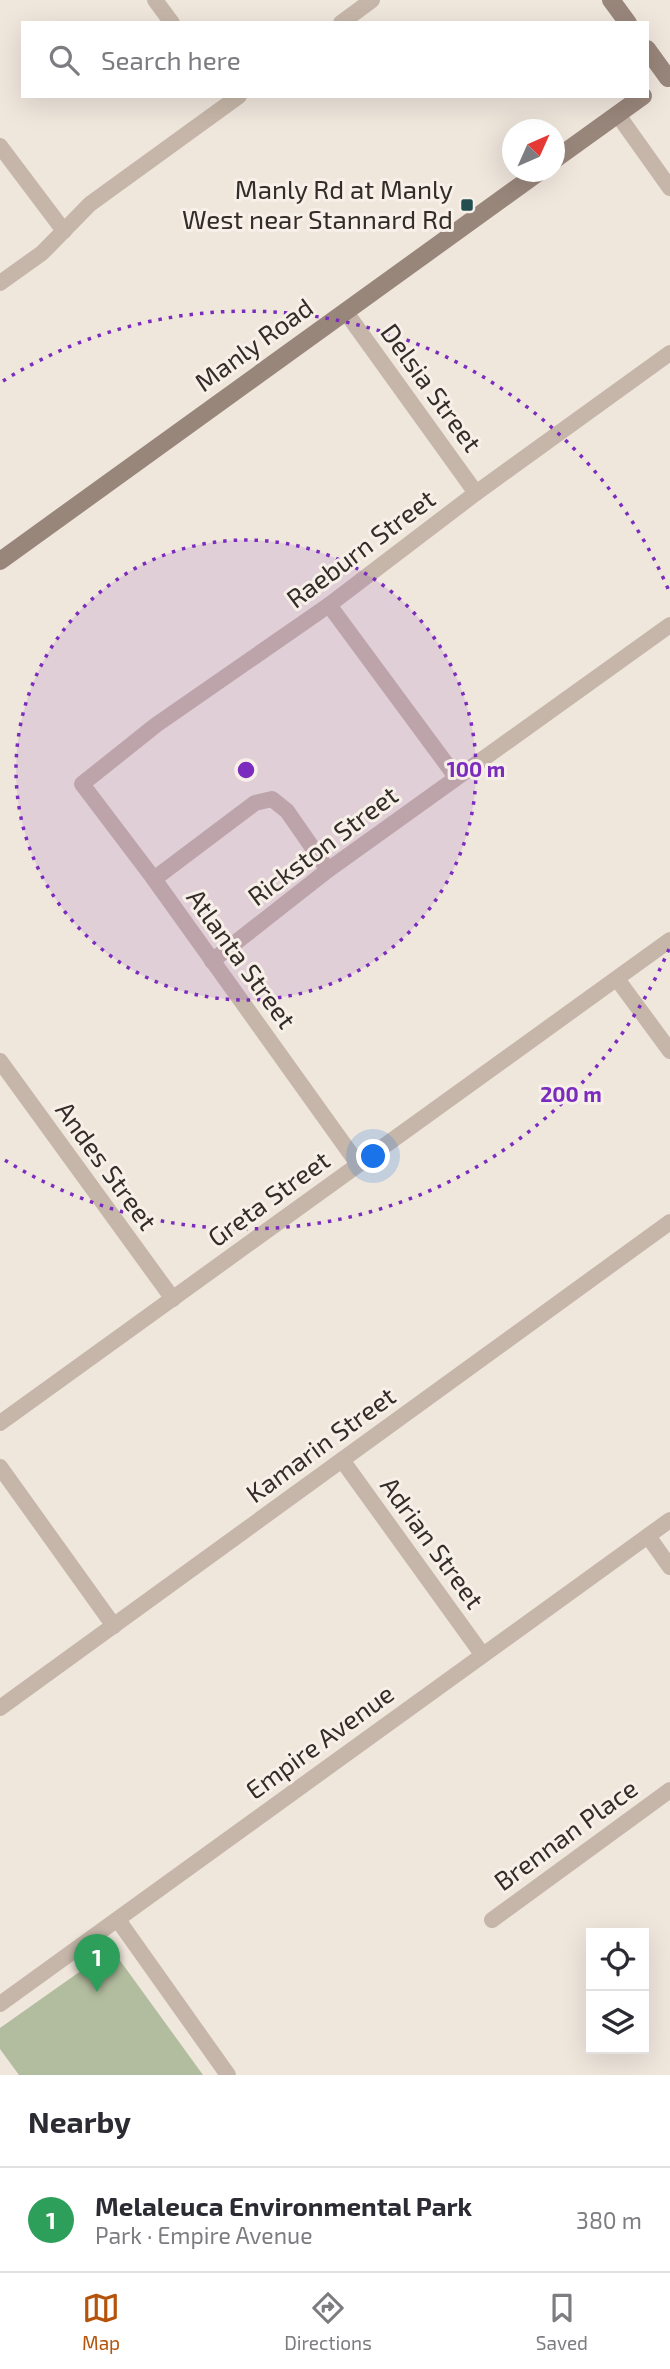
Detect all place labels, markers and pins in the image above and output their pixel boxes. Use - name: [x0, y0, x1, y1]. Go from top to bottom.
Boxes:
- place label: Manly Rd at Manly West near Stannard Rd: [182, 173, 453, 234]
- marker: Manly Rd at Manly West near Stannard Rd: [459, 197, 475, 213]
- centre of rings: [234, 758, 258, 782]
- pin: 1: [74, 1934, 120, 1992]

